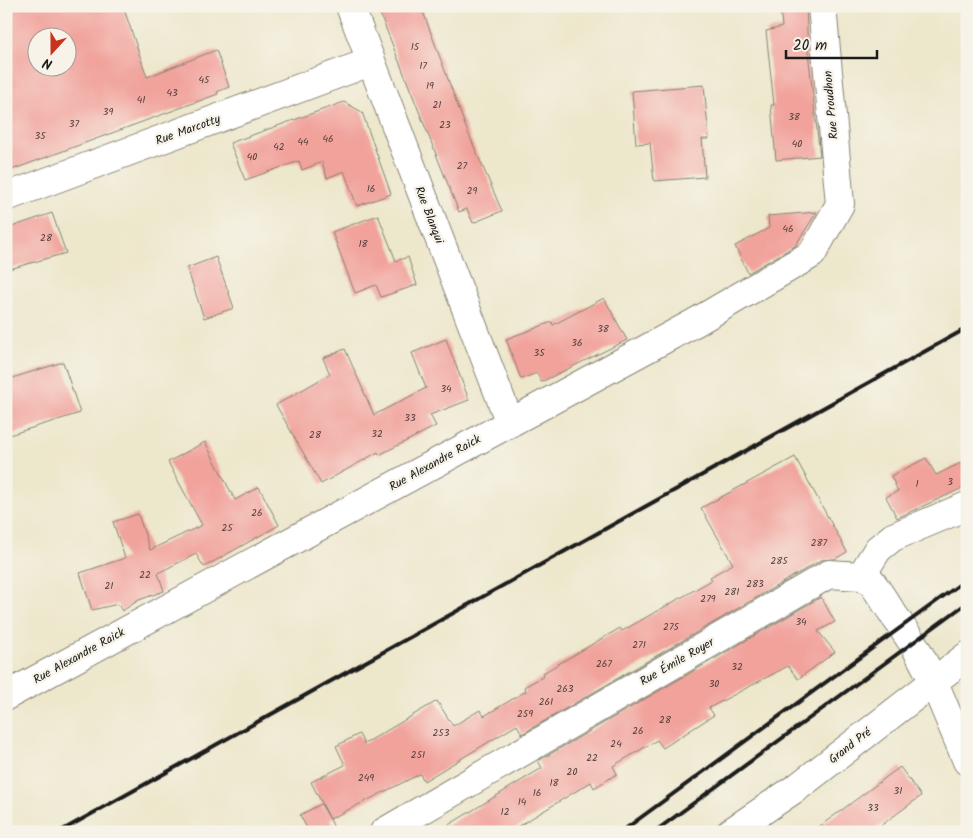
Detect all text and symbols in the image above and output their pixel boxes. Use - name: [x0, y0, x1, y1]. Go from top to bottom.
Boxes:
- north arrow: [28, 28, 78, 78]
- scale bar: [786, 28, 877, 60]
- text: 20 m: [793, 34, 827, 58]
- house number: 15: [411, 39, 420, 55]
- text: N: [39, 51, 56, 75]
- house number: 17: [419, 58, 427, 74]
- street label: Rue Proudhon: [819, 70, 843, 140]
- house number: 45: [199, 72, 210, 88]
- house number: 19: [426, 78, 434, 94]
- house number: 43: [166, 85, 178, 101]
- house number: 41: [137, 92, 145, 108]
- house number: 21: [433, 97, 441, 113]
- house number: 39: [103, 104, 113, 120]
- street label: Rue Marcotty: [153, 109, 223, 151]
- house number: 38: [788, 109, 801, 125]
- house number: 37: [69, 116, 80, 132]
- house number: 23: [439, 117, 451, 133]
- house number: 35: [34, 128, 46, 144]
- house number: 46: [322, 131, 334, 147]
- house number: 44: [297, 134, 309, 150]
- house number: 40: [792, 136, 802, 152]
- house number: 42: [273, 139, 285, 155]
- house number: 40: [247, 149, 257, 165]
- house number: 27: [457, 158, 468, 174]
- house number: 16: [367, 181, 375, 197]
- house number: 29: [467, 183, 477, 199]
- street label: Rue Blanqui: [409, 184, 449, 247]
- house number: 46: [782, 221, 794, 237]
- house number: 28: [40, 230, 53, 246]
- house number: 18: [358, 236, 369, 252]
- house number: 38: [597, 321, 610, 337]
- house number: 36: [571, 335, 583, 351]
- house number: 35: [533, 345, 545, 361]
- house number: 34: [440, 381, 452, 397]
- house number: 33: [404, 410, 416, 426]
- house number: 32: [371, 426, 383, 442]
- house number: 28: [309, 427, 322, 443]
- street label: Rue Alexandre Raick: [386, 430, 485, 496]
- house number: 3: [947, 474, 953, 490]
- house number: 1: [915, 476, 919, 492]
- house number: 26: [251, 505, 263, 521]
- house number: 25: [221, 520, 233, 536]
- house number: 287: [811, 535, 828, 551]
- house number: 285: [770, 553, 788, 569]
- house number: 22: [139, 567, 151, 583]
- house number: 283: [746, 576, 764, 592]
- house number: 21: [105, 578, 113, 594]
- house number: 281: [725, 584, 739, 600]
- house number: 279: [700, 591, 716, 607]
- house number: 34: [795, 614, 807, 630]
- house number: 275: [663, 619, 680, 635]
- street label: Rue Alexandre Raick: [30, 623, 129, 689]
- street label: Rue Émile Royer: [636, 633, 719, 691]
- house number: 271: [632, 637, 646, 653]
- house number: 267: [596, 656, 612, 672]
- house number: 32: [731, 659, 743, 675]
- house number: 30: [709, 676, 719, 692]
- house number: 263: [556, 681, 574, 697]
- house number: 261: [539, 694, 553, 710]
- house number: 259: [517, 706, 533, 722]
- house number: 28: [659, 712, 672, 728]
- house number: 26: [632, 723, 644, 739]
- street label: Grand Pré: [825, 723, 876, 769]
- house number: 253: [433, 725, 450, 741]
- house number: 24: [610, 736, 622, 752]
- house number: 251: [411, 747, 425, 763]
- house number: 22: [586, 750, 598, 766]
- house number: 20: [567, 764, 577, 780]
- house number: 249: [358, 770, 374, 786]
- house number: 18: [549, 775, 560, 791]
- house number: 31: [894, 783, 902, 799]
- house number: 16: [533, 785, 541, 801]
- house number: 14: [518, 794, 527, 810]
- house number: 33: [867, 800, 879, 816]
- house number: 12: [501, 804, 510, 820]

